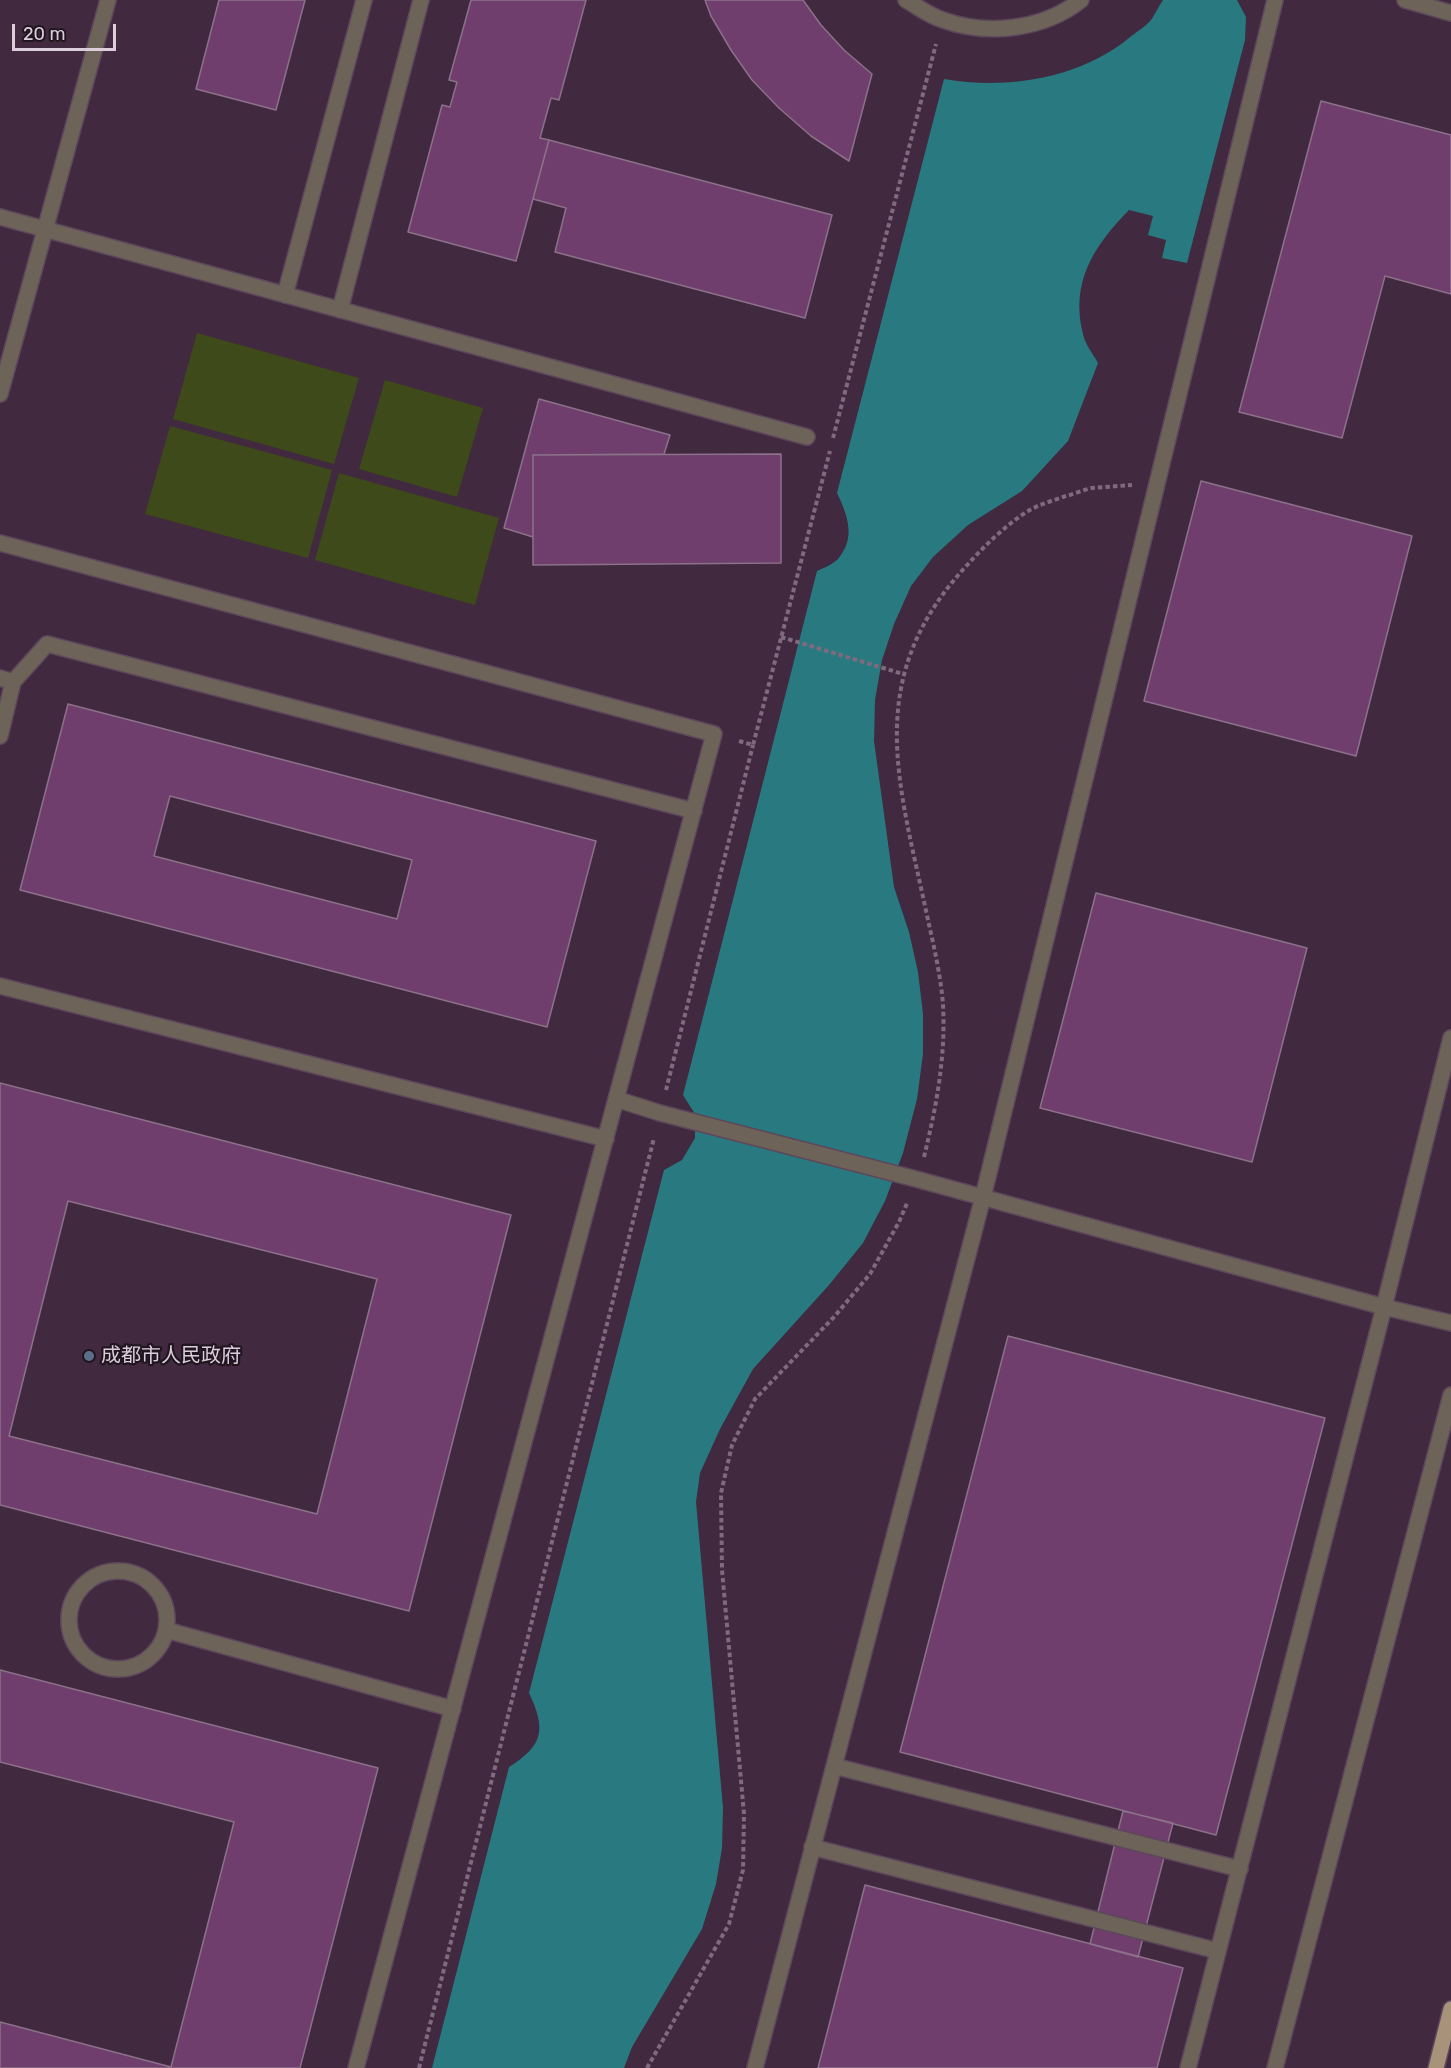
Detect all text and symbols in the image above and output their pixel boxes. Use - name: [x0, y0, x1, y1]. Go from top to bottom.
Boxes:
- scale bar: [15, 12, 118, 50]
- text: 20 m: [23, 23, 65, 45]
- place label: 成都市人民政府: [101, 1344, 241, 1368]
- marker: 成都市人民政府: [82, 1349, 96, 1363]

